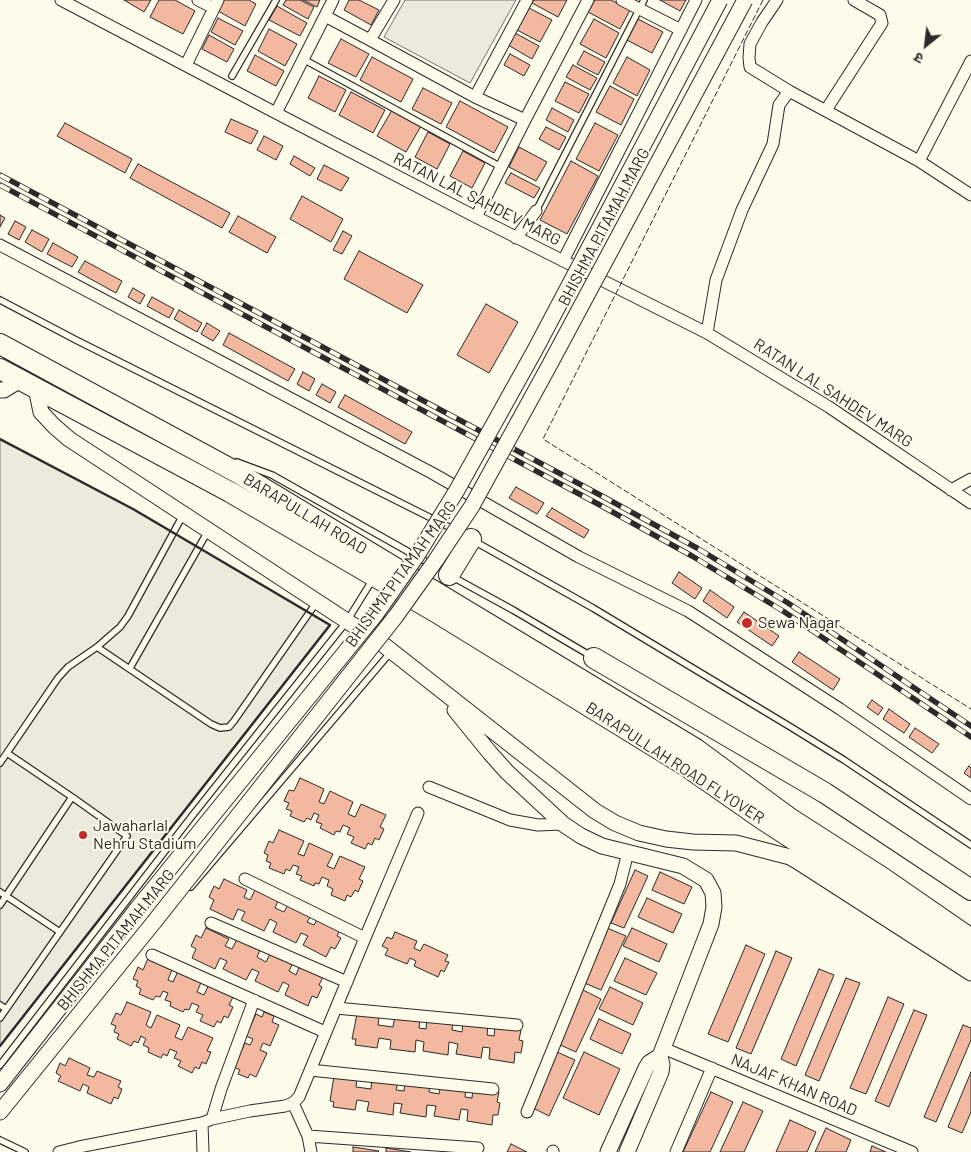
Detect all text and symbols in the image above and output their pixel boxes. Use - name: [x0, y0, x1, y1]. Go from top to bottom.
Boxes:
- north arrow: [901, 20, 951, 70]
- text: उ: [911, 49, 926, 68]
- street label: BHISHMA PITAMAH MARG: [554, 145, 654, 309]
- street label: RATAN LAL SAHDEV MARG: [390, 148, 564, 250]
- street label: RATAN LAL SAHDEV MARG: [750, 334, 916, 452]
- street label: BARAPULLAH ROAD: [240, 469, 370, 559]
- street label: BHISHMA PITAMAH MARG: [342, 497, 460, 651]
- place label: Sewa Nagar: [758, 613, 840, 633]
- marker: Sewa Nagar: [740, 616, 754, 630]
- street label: BARAPULLAH ROAD FLYOVER: [582, 698, 768, 828]
- place label: Jawaharlal Nehru Stadium: [93, 816, 197, 854]
- marker: Jawaharlal Nehru Stadium: [77, 829, 89, 841]
- street label: BHISHMA PITAMAH MARG: [53, 866, 179, 1014]
- street label: NAJAF KHAN ROAD: [728, 1050, 860, 1120]

